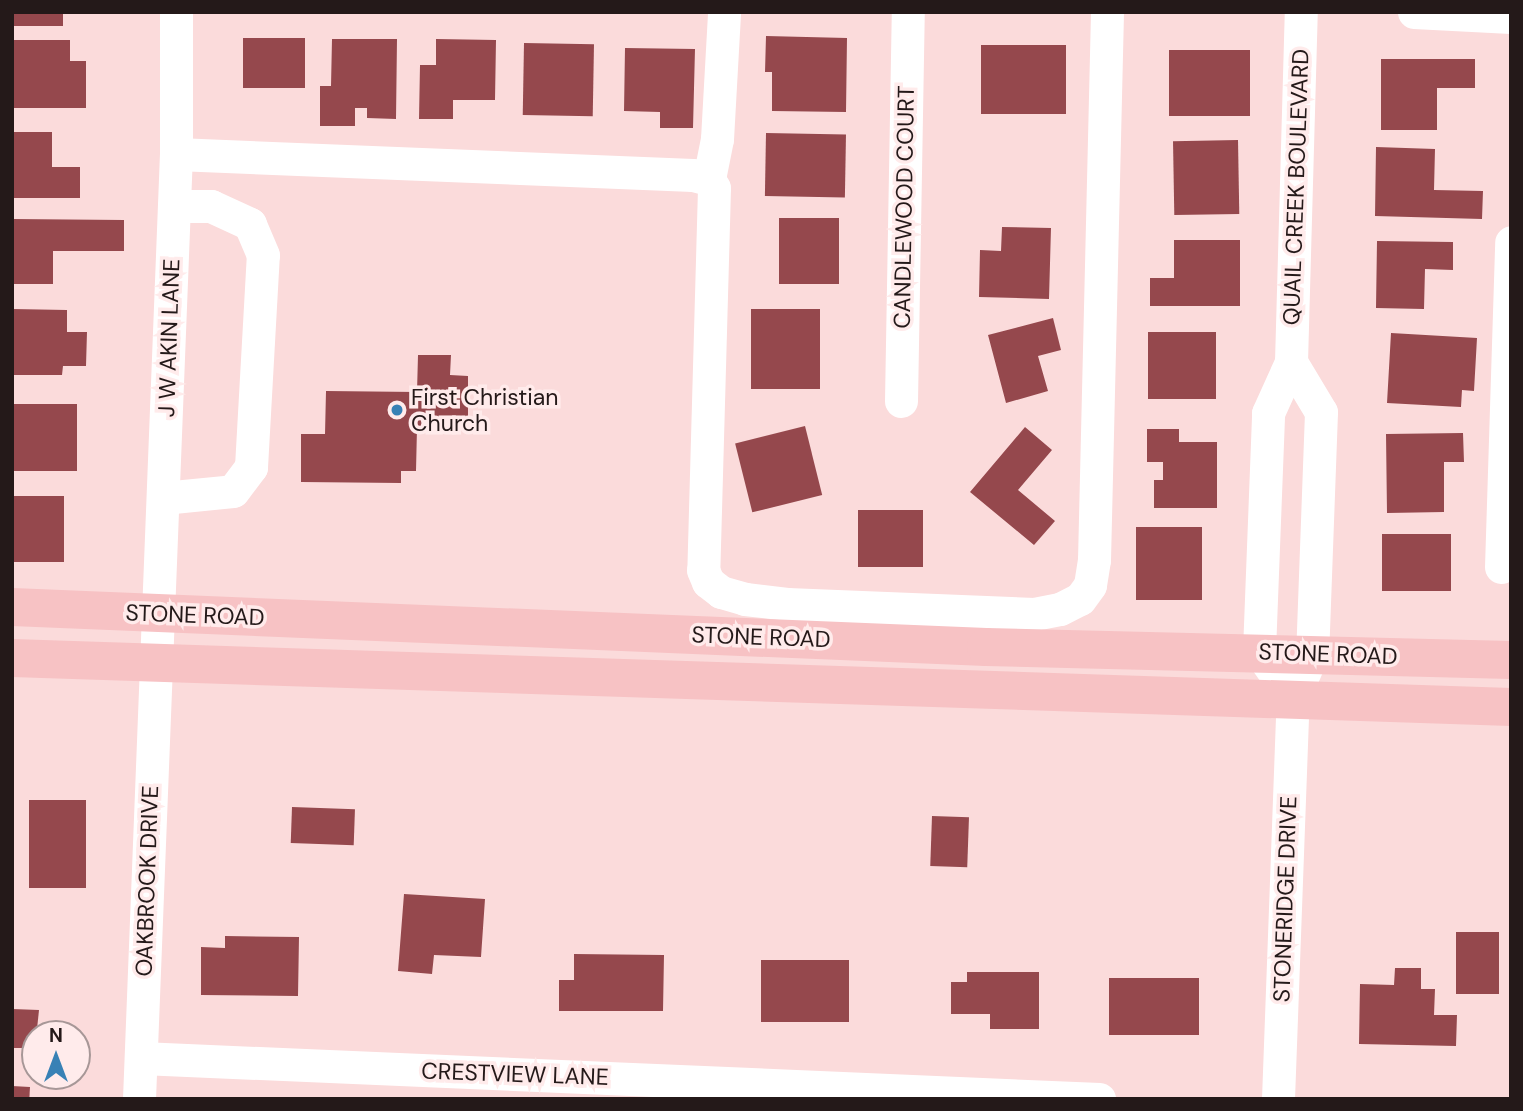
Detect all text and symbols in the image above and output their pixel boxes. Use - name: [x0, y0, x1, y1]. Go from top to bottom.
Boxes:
- street label: QUAIL CREEK BOULEVARD: [1277, 48, 1315, 326]
- street label: CANDLEWOOD COURT: [888, 85, 920, 329]
- street label: J W AKIN LANE: [152, 258, 186, 418]
- place label: First Christian Church: [411, 383, 559, 437]
- marker: First Christian Church: [389, 402, 405, 418]
- street label: STONE ROAD: [125, 599, 265, 631]
- street label: STONE ROAD: [691, 621, 831, 653]
- street label: STONE ROAD: [1258, 638, 1398, 670]
- street label: OAKBROOK DRIVE: [130, 785, 164, 977]
- street label: STONERIDGE DRIVE: [1268, 795, 1302, 1003]
- north arrow: [21, 1020, 91, 1090]
- text: N: [49, 1023, 63, 1048]
- street label: CRESTVIEW LANE: [421, 1057, 609, 1091]

